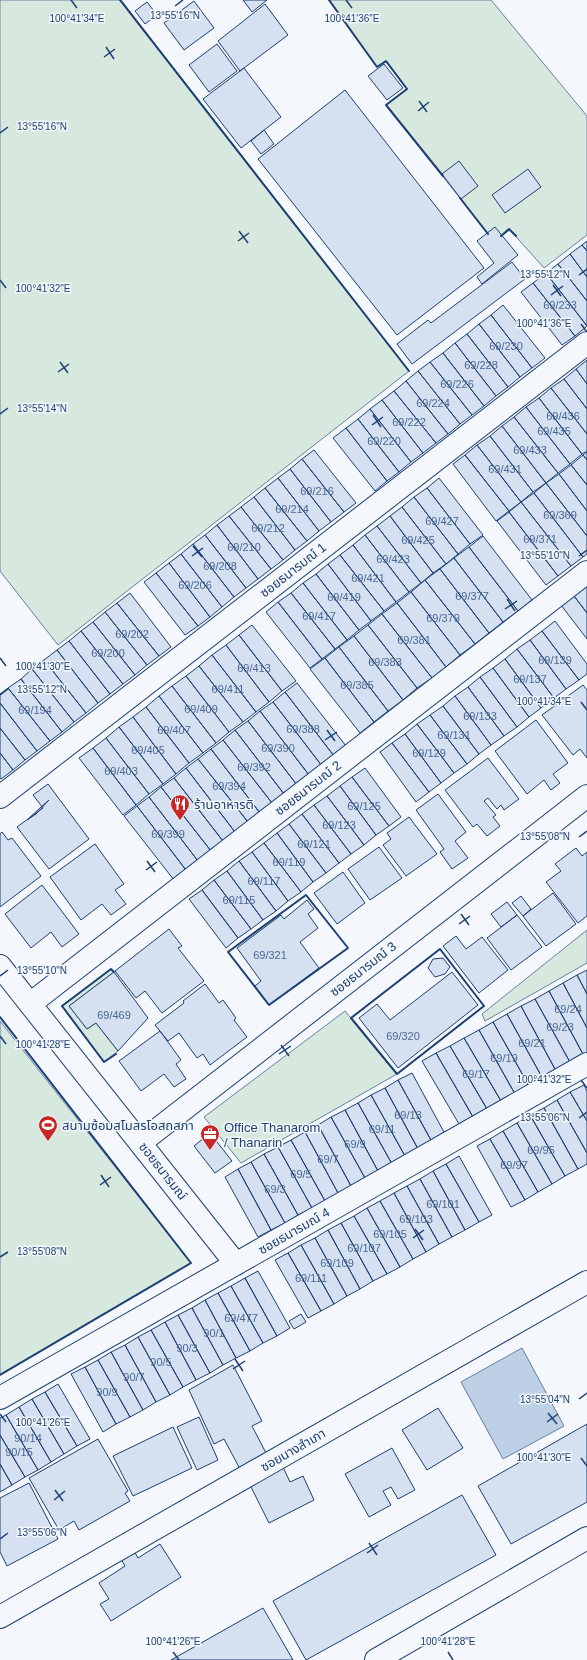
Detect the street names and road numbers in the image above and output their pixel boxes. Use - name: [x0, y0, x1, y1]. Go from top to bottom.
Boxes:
- street label: ซอยธนารมณ์ 1: [257, 540, 329, 600]
- street label: ซอยธนารมณ์ 2: [272, 758, 344, 818]
- street label: ซอยธนารมณ์ 3: [327, 939, 399, 999]
- street label: ซอยธนารมณ์: [136, 1139, 190, 1203]
- street label: ซอยธนารมณ์ 4: [256, 1205, 332, 1257]
- street label: ซอยนางสำเภา: [258, 1425, 328, 1475]

